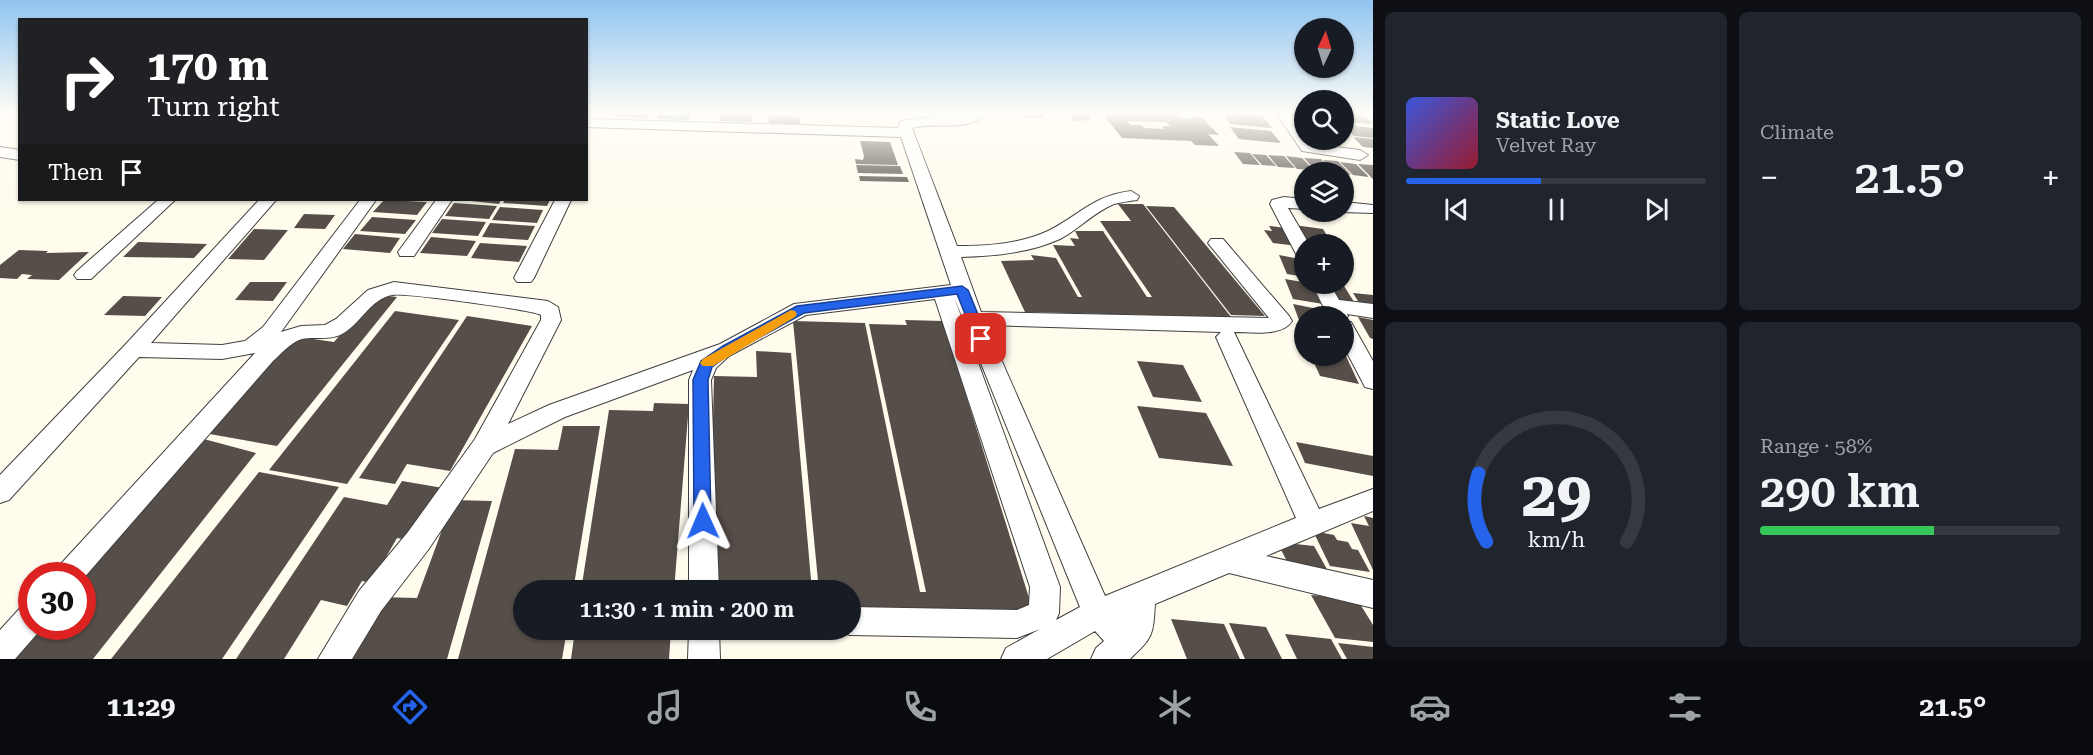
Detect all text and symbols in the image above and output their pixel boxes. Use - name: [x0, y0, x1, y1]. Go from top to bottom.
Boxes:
- north arrow: [1294, 18, 1354, 78]
- map controls: [1294, 18, 1354, 366]
- text: 170 m: [147, 41, 269, 90]
- icon: right: [48, 42, 126, 120]
- button: search: [1294, 90, 1354, 150]
- text: Turn right: [147, 91, 280, 123]
- text: Static Love: [1496, 108, 1620, 133]
- text: Climate: [1760, 120, 1834, 144]
- text: Velvet Ray: [1496, 133, 1596, 157]
- text: 21.5°: [1854, 151, 1966, 204]
- icon: arrive: [115, 156, 148, 189]
- text: −: [1760, 158, 1778, 197]
- text: +: [2042, 158, 2060, 197]
- text: Then: [48, 160, 103, 185]
- button: layers: [1294, 162, 1354, 222]
- icon: previous: [1440, 193, 1473, 226]
- icon: pause: [1540, 193, 1573, 226]
- icon: next: [1640, 193, 1673, 226]
- button: +: [1294, 234, 1354, 294]
- button: −: [1294, 306, 1354, 366]
- pin: [955, 313, 1006, 364]
- icon: arrive: [964, 322, 997, 355]
- text: Range · 58%: [1760, 434, 1872, 458]
- text: 29: [1521, 458, 1591, 531]
- text: 290 km: [1760, 465, 1920, 518]
- position arrow: [671, 489, 735, 553]
- text: km/h: [1527, 527, 1585, 552]
- speed limit sign: 30: [18, 562, 96, 640]
- text: 11:30 · 1 min · 200 m: [580, 597, 794, 622]
- icon: directions: [389, 686, 431, 728]
- icon: music: [644, 686, 686, 728]
- icon: phone: [899, 686, 941, 728]
- icon: climate: [1154, 686, 1196, 728]
- icon: car: [1409, 686, 1451, 728]
- icon: filters: [1664, 686, 1706, 728]
- text: 11:29: [107, 691, 175, 723]
- text: 21.5°: [1919, 691, 1986, 723]

